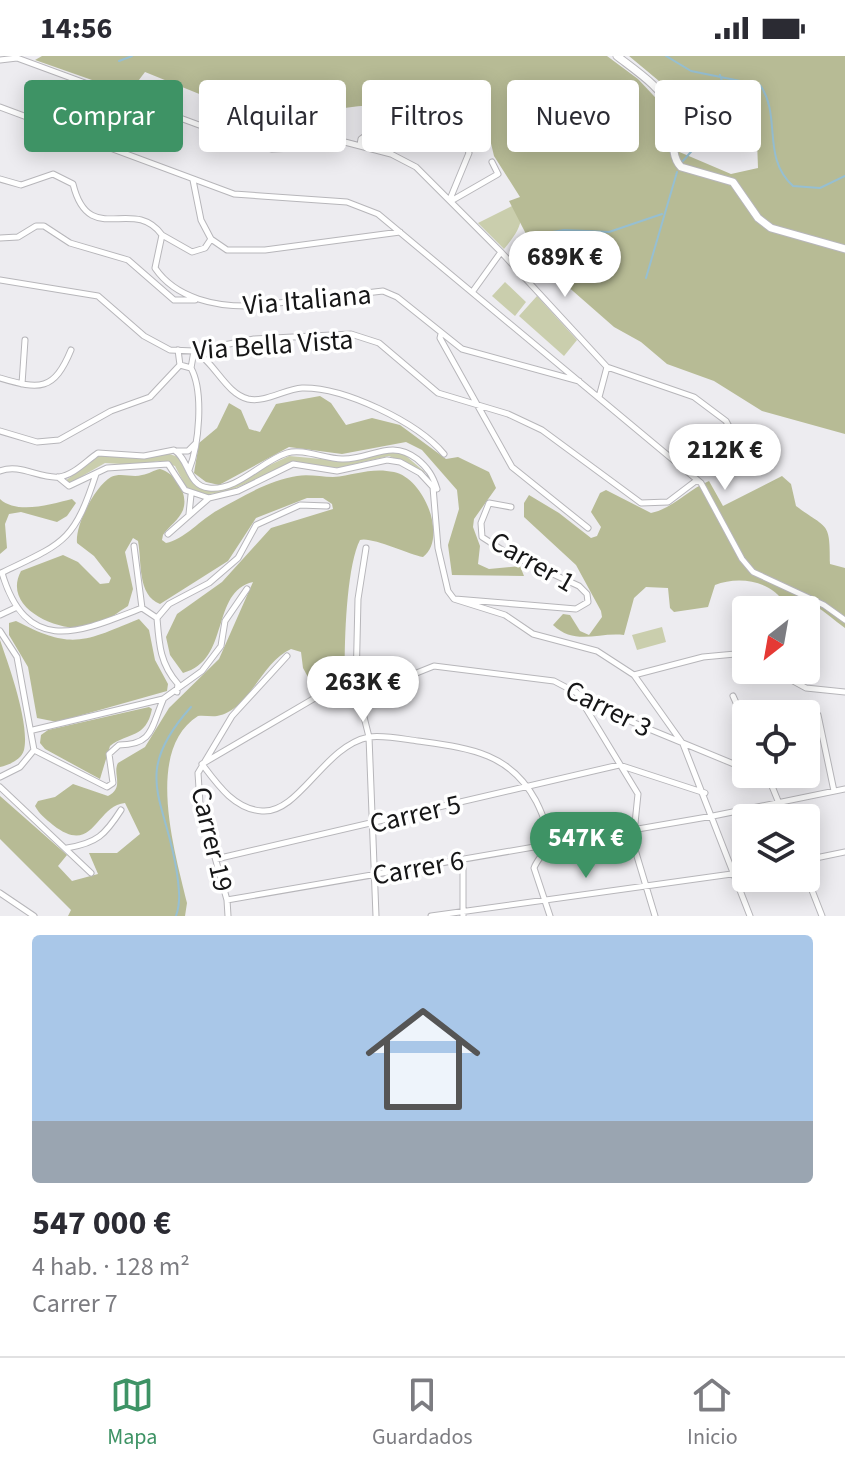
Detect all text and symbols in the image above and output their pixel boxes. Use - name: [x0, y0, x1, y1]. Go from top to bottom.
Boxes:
- text: 14:56: [40, 7, 112, 50]
- chip: Comprar: [24, 80, 183, 152]
- chip: Alquilar: [199, 80, 346, 152]
- chip: Filtros: [362, 80, 491, 152]
- chip: Nuevo: [507, 80, 639, 152]
- chip: Piso: [655, 80, 761, 152]
- pin: 689K €: [500, 231, 630, 299]
- text: 689K €: [527, 238, 603, 275]
- street label: Via Italiana: [241, 274, 373, 326]
- street label: Via Bella Vista: [191, 319, 355, 371]
- pin: 212K €: [660, 424, 790, 492]
- text: 212K €: [687, 431, 763, 468]
- street label: Carrer 1: [483, 521, 582, 602]
- north arrow: [732, 596, 820, 684]
- map controls: [732, 596, 820, 892]
- pin: 263K €: [298, 656, 428, 724]
- text: 263K €: [325, 663, 401, 700]
- street label: Carrer 3: [558, 670, 659, 748]
- button: locate: [732, 700, 820, 788]
- street label: Carrer 19: [181, 783, 243, 896]
- street label: Carrer 5: [366, 784, 465, 844]
- button: layers: [732, 804, 820, 892]
- pin: 547K €: [521, 812, 651, 880]
- text: 547K €: [548, 819, 624, 856]
- street label: Carrer 6: [369, 840, 467, 896]
- icon: home: [351, 987, 495, 1131]
- text: 547 000 €: [32, 1199, 171, 1248]
- text: 4 hab. · 128 m²: [32, 1248, 190, 1285]
- text: Carrer 7: [32, 1285, 118, 1322]
- tab: Mapa: [107, 1373, 157, 1453]
- tab: Guardados: [372, 1373, 473, 1453]
- tab: Inicio: [687, 1373, 738, 1453]

